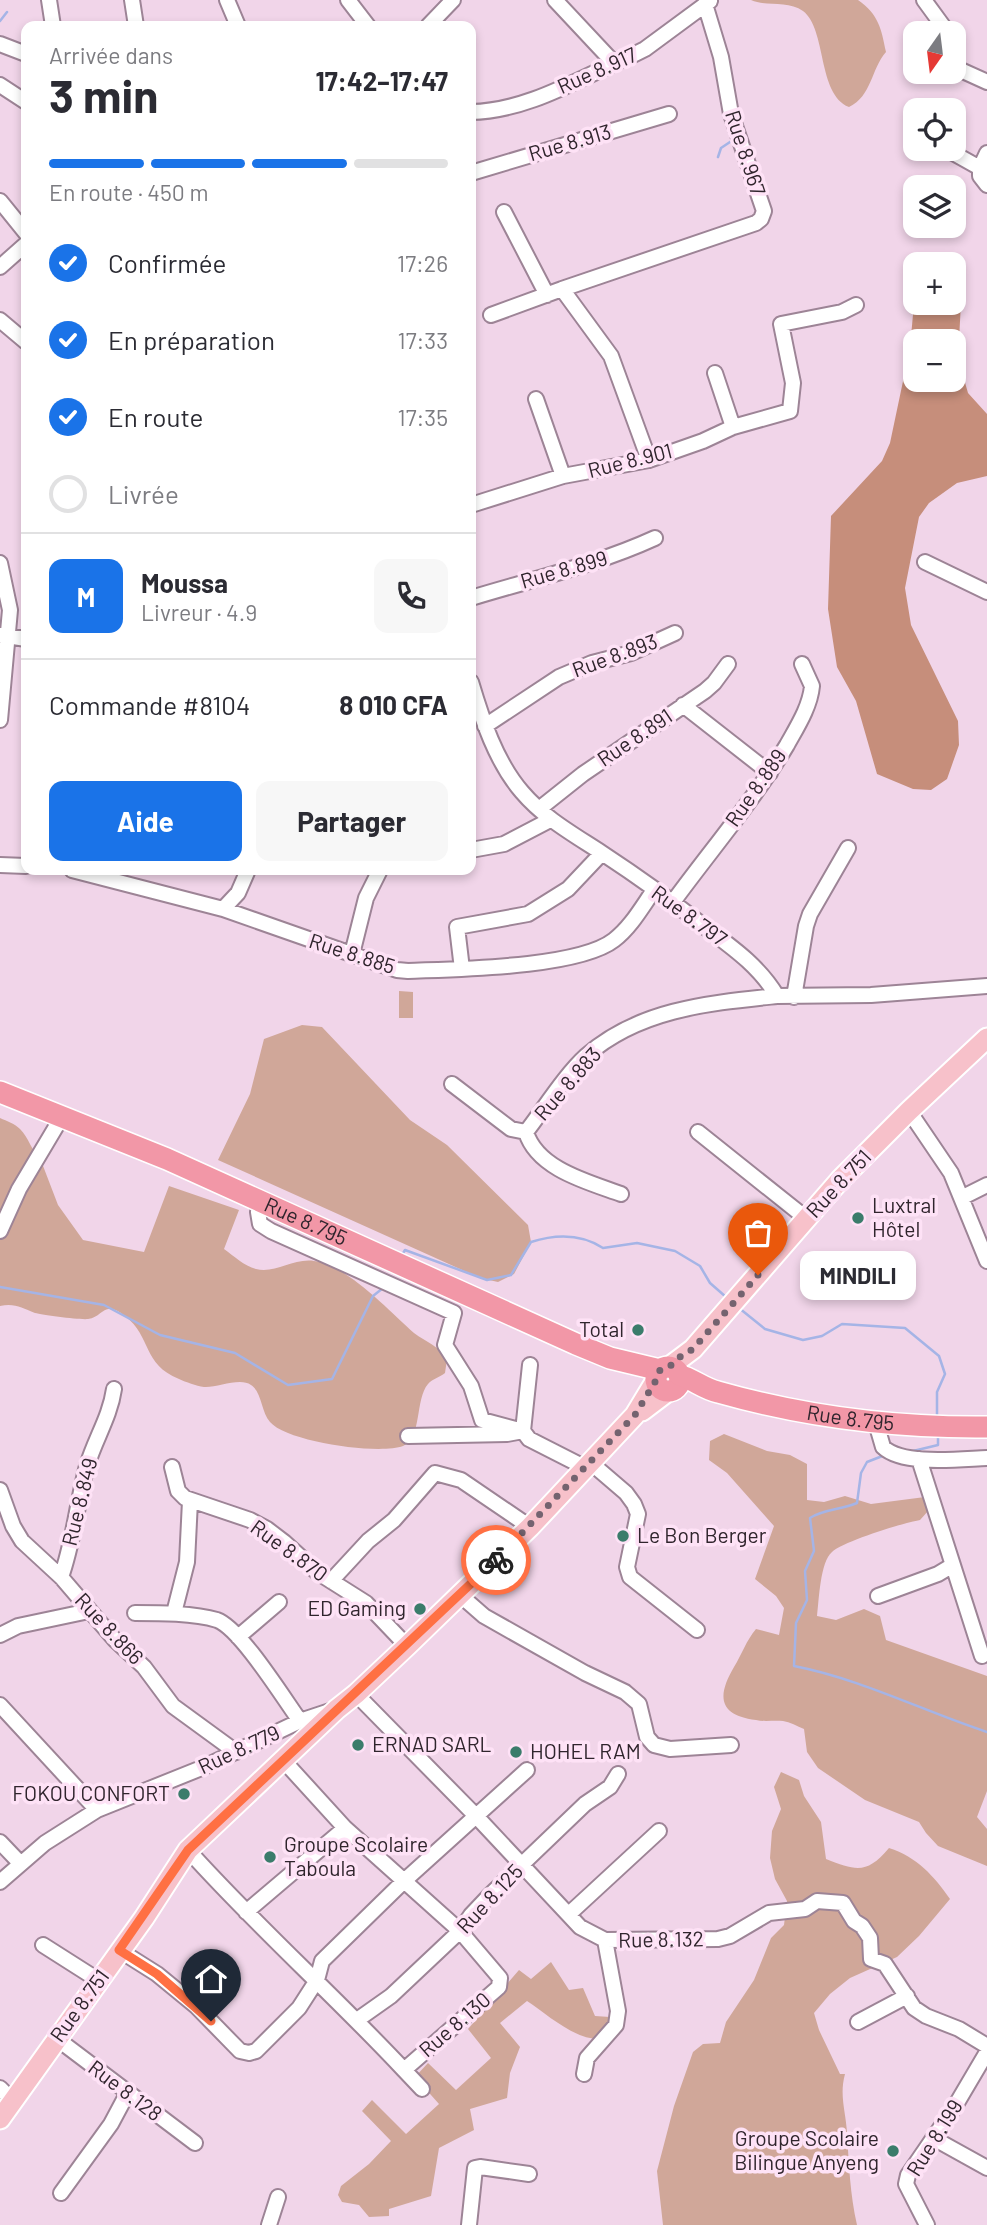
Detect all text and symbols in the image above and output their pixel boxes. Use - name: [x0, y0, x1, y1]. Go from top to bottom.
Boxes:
- north arrow: [903, 21, 966, 84]
- map controls: [903, 21, 966, 392]
- text: Arrivée dans: [49, 41, 173, 69]
- street label: Rue 8.917: [553, 41, 640, 98]
- text: 17:42–17:47: [315, 65, 448, 96]
- text: 3 min: [49, 67, 158, 122]
- button: locate: [903, 98, 966, 161]
- street label: Rue 8.967: [721, 107, 772, 198]
- street label: Rue 8.913: [525, 118, 614, 165]
- button: layers: [903, 175, 966, 238]
- text: En route · 450 m: [49, 178, 208, 206]
- icon: check: [49, 244, 87, 282]
- text: Confirmée: [108, 247, 226, 278]
- text: 17:26: [397, 249, 448, 277]
- button: +: [903, 252, 966, 315]
- icon: check: [49, 321, 87, 359]
- text: En préparation: [108, 324, 275, 355]
- text: 17:33: [398, 326, 448, 354]
- button: −: [903, 329, 966, 392]
- icon: check: [49, 398, 87, 436]
- text: En route: [108, 401, 203, 432]
- text: 17:35: [398, 403, 448, 431]
- street label: Rue 8.901: [585, 437, 674, 482]
- text: Livrée: [108, 478, 179, 509]
- street label: Rue 8.899: [517, 544, 610, 593]
- button: phone: [374, 559, 448, 633]
- text: Moussa: [141, 567, 228, 598]
- text: M: [77, 581, 95, 612]
- text: Livreur · 4.9: [141, 598, 257, 626]
- street label: Rue 8.893: [568, 628, 661, 682]
- text: Commande #8104: [49, 689, 250, 720]
- text: 8 010 CFA: [339, 689, 448, 720]
- street label: Rue 8.891: [592, 703, 676, 771]
- street label: Rue 8.889: [719, 743, 791, 831]
- button: Aide: [49, 781, 242, 861]
- button: Partager: [256, 781, 448, 861]
- street label: Rue 8.797: [647, 879, 733, 951]
- street label: Rue 8.885: [306, 927, 399, 978]
- street label: Rue 8.883: [528, 1041, 605, 1125]
- street label: Rue 8.751: [800, 1144, 876, 1222]
- street label: Rue 8.795: [261, 1191, 351, 1250]
- place label: Luxtral Hôtel: [872, 1192, 936, 1241]
- pin: [728, 1203, 788, 1275]
- marker: Luxtral Hôtel: [850, 1210, 866, 1226]
- icon: bag: [739, 1214, 777, 1252]
- callout: MINDILI: [800, 1250, 916, 1300]
- text: MINDILI: [819, 1261, 897, 1289]
- place label: Total: [579, 1316, 624, 1341]
- marker: Total: [630, 1322, 646, 1338]
- street label: Rue 8.795: [805, 1399, 895, 1435]
- street label: Rue 8.849: [56, 1455, 102, 1548]
- street label: Rue 8.870: [247, 1514, 333, 1586]
- place label: Le Bon Berger: [637, 1522, 767, 1547]
- courier: [461, 1525, 531, 1595]
- marker: Le Bon Berger: [615, 1528, 631, 1544]
- icon: bike: [477, 1541, 515, 1579]
- street label: Rue 8.866: [71, 1587, 150, 1669]
- place label: ED Gaming: [307, 1595, 406, 1620]
- marker: ED Gaming: [412, 1601, 428, 1617]
- street label: Rue 8.779: [194, 1719, 283, 1778]
- place label: ERNAD SARL: [372, 1731, 492, 1756]
- marker: ERNAD SARL: [350, 1737, 366, 1753]
- place label: HOHEL RAM: [530, 1738, 641, 1763]
- marker: HOHEL RAM: [508, 1744, 524, 1760]
- place label: FOKOU CONFORT: [12, 1780, 170, 1805]
- marker: FOKOU CONFORT: [176, 1786, 192, 1802]
- place label: Groupe Scolaire Taboula: [284, 1831, 428, 1880]
- marker: Groupe Scolaire Taboula: [262, 1849, 278, 1865]
- street label: Rue 8.125: [451, 1858, 527, 1938]
- street label: Rue 8.132: [618, 1925, 704, 1952]
- pin: [181, 1949, 241, 2021]
- icon: home: [192, 1960, 230, 1998]
- street label: Rue 8.751: [44, 1964, 114, 2046]
- street label: Rue 8.130: [413, 1986, 495, 2062]
- street label: Rue 8.128: [84, 2054, 168, 2126]
- street label: Rue 8.199: [900, 2094, 967, 2180]
- place label: Groupe Scolaire Bilingue Anyeng: [734, 2125, 879, 2174]
- marker: Groupe Scolaire Bilingue Anyeng: [885, 2143, 901, 2159]

